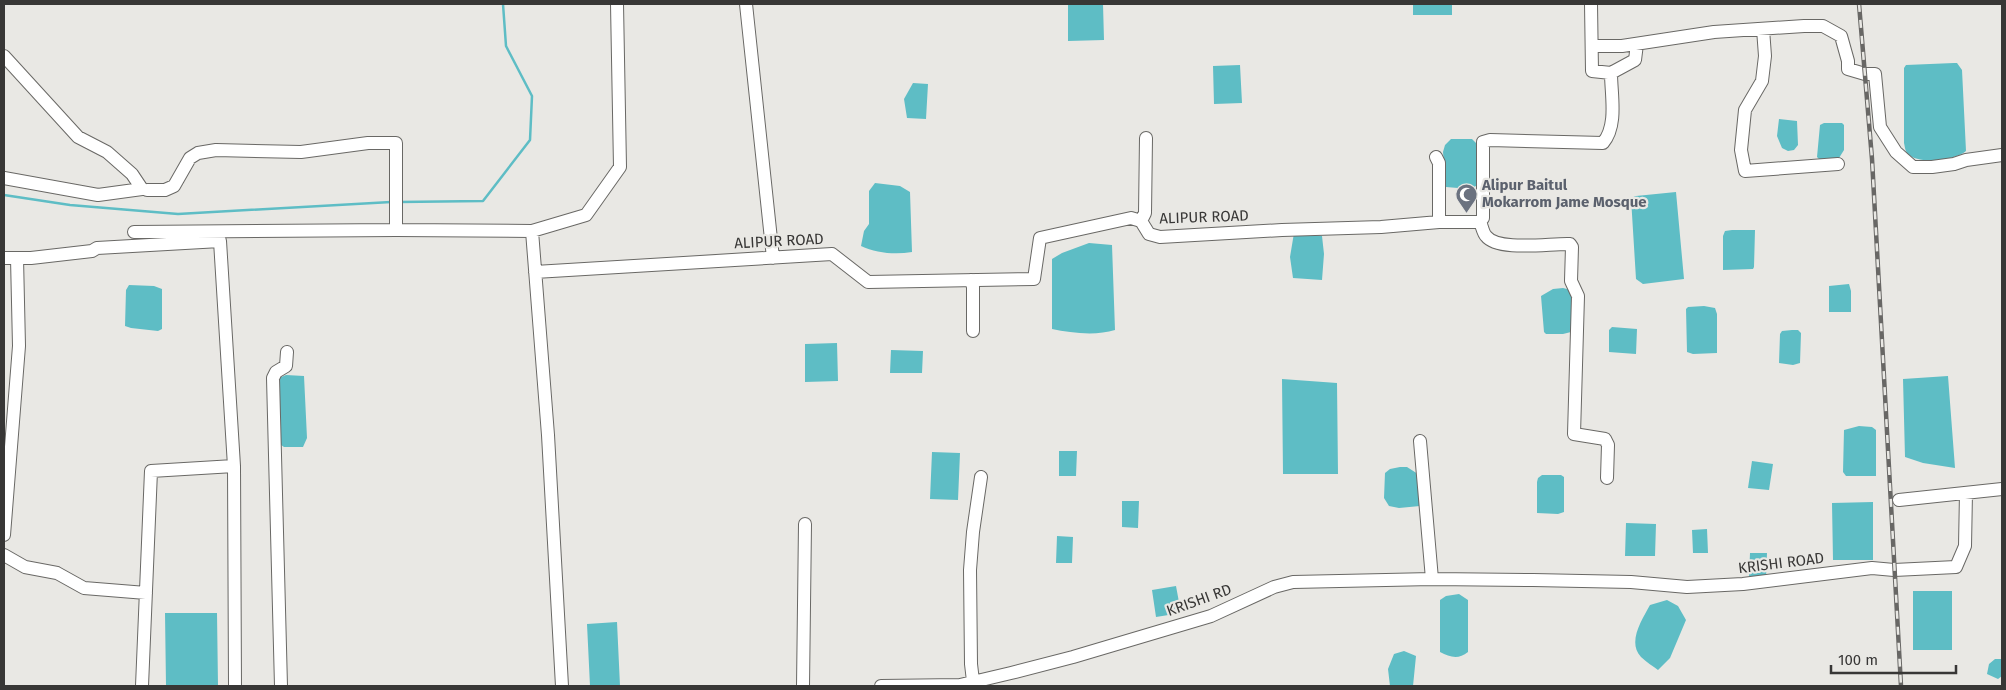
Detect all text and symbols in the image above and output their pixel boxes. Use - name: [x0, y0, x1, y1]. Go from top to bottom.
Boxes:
- place label: Alipur Baitul Mokarrom Jame Mosque: [1481, 176, 1647, 211]
- mosque icon: Alipur Baitul Mokarrom Jame Mosque: [1454, 182, 1478, 213]
- street label: ALIPUR ROAD: [1159, 206, 1249, 228]
- street label: ALIPUR ROAD: [734, 230, 824, 252]
- street label: KRISHI ROAD: [1737, 549, 1825, 577]
- street label: KRISHI RD: [1164, 580, 1234, 620]
- scale bar: [1831, 642, 1956, 674]
- text: 100 m: [1838, 651, 1878, 669]

